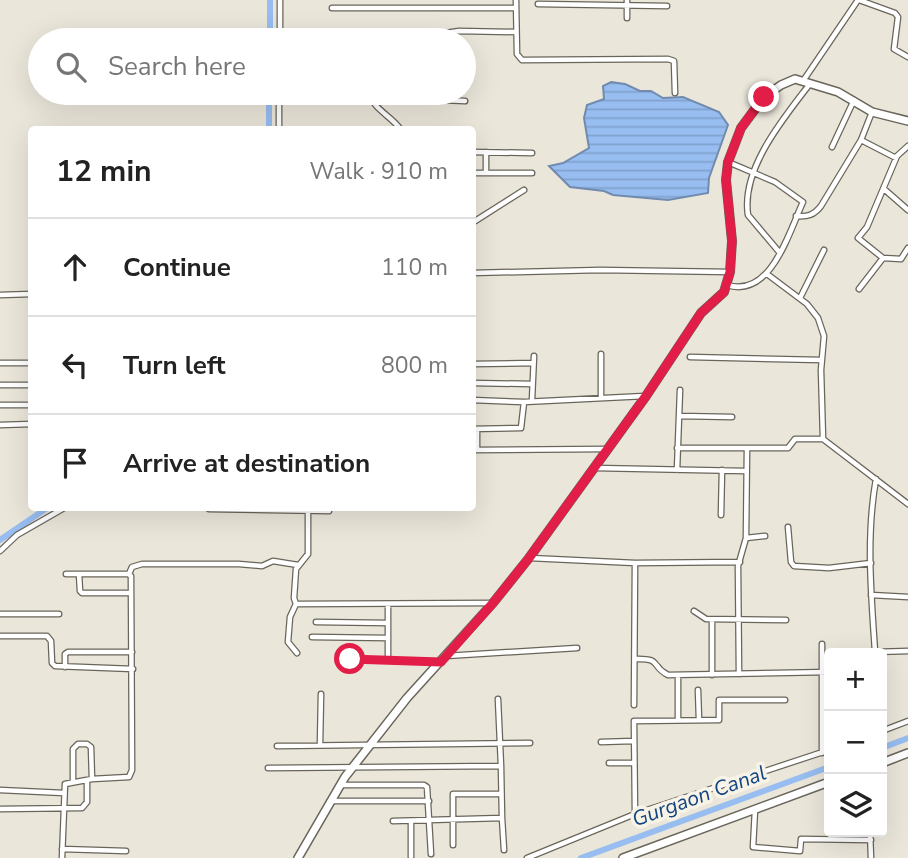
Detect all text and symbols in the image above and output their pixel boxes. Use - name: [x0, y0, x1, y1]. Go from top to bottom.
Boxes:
- search box: [28, 28, 476, 105]
- icon: search: [52, 48, 90, 86]
- text: Search here: [108, 49, 246, 84]
- route end: [748, 81, 779, 112]
- text: 12 min: [56, 151, 152, 192]
- text: Walk · 910 m: [309, 156, 448, 187]
- icon: ahead: [56, 248, 94, 286]
- text: Continue: [123, 250, 231, 285]
- text: 110 m: [381, 252, 448, 283]
- icon: left: [56, 346, 94, 384]
- text: Turn left: [123, 348, 226, 383]
- text: 800 m: [381, 350, 448, 381]
- icon: arrive: [56, 444, 94, 482]
- text: Arrive at destination: [123, 446, 370, 481]
- route start: [334, 643, 365, 674]
- map controls: [824, 648, 887, 837]
- button: +: [824, 648, 887, 711]
- button: −: [824, 711, 887, 774]
- water label: Gurgaon Canal: [628, 759, 770, 833]
- button: layers: [824, 774, 887, 837]

